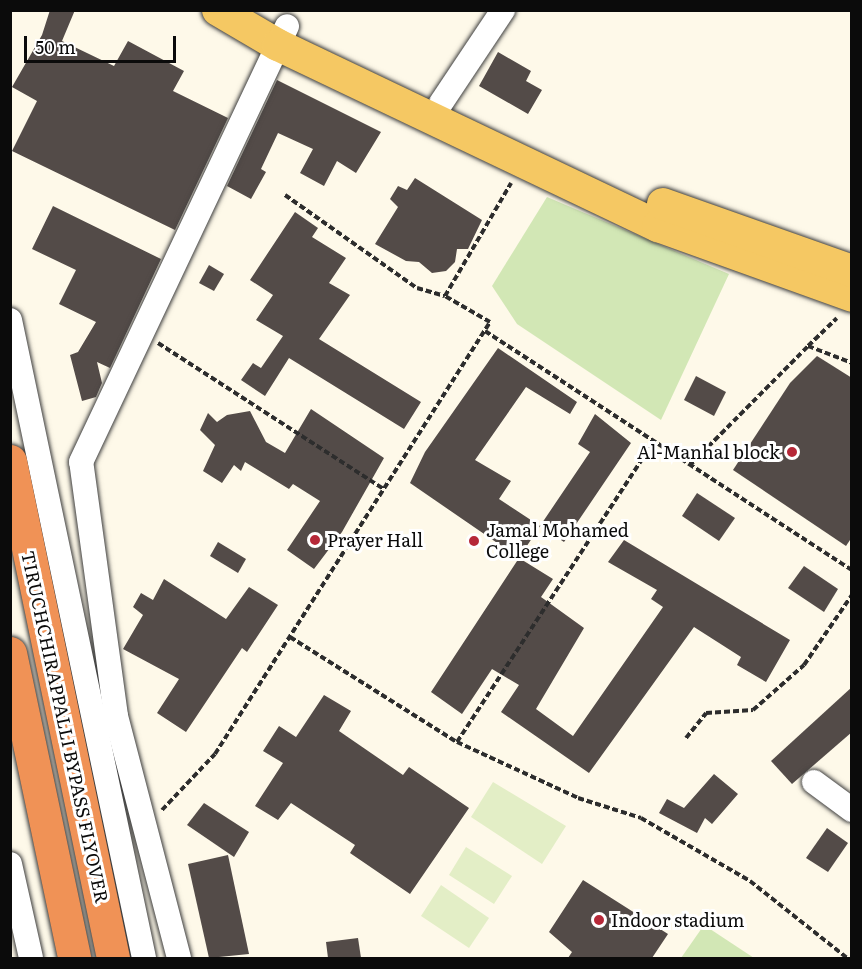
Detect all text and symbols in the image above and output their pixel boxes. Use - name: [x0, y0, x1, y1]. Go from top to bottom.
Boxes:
- scale bar: [27, 24, 178, 62]
- text: 50 m: [35, 33, 76, 60]
- place label: Al-Manhal block: [637, 441, 780, 463]
- marker: Al-Manhal block: [785, 445, 799, 459]
- place label: Jamal Mohamed College: [486, 520, 629, 562]
- place label: Prayer Hall: [327, 529, 423, 551]
- marker: Prayer Hall: [308, 533, 322, 547]
- marker: Jamal Mohamed College: [467, 534, 481, 548]
- street label: TIRUCHCHIRAPPALLI BYPASS FLYOVER: [17, 549, 113, 905]
- place label: Indoor stadium: [611, 909, 745, 931]
- marker: Indoor stadium: [592, 913, 606, 927]

